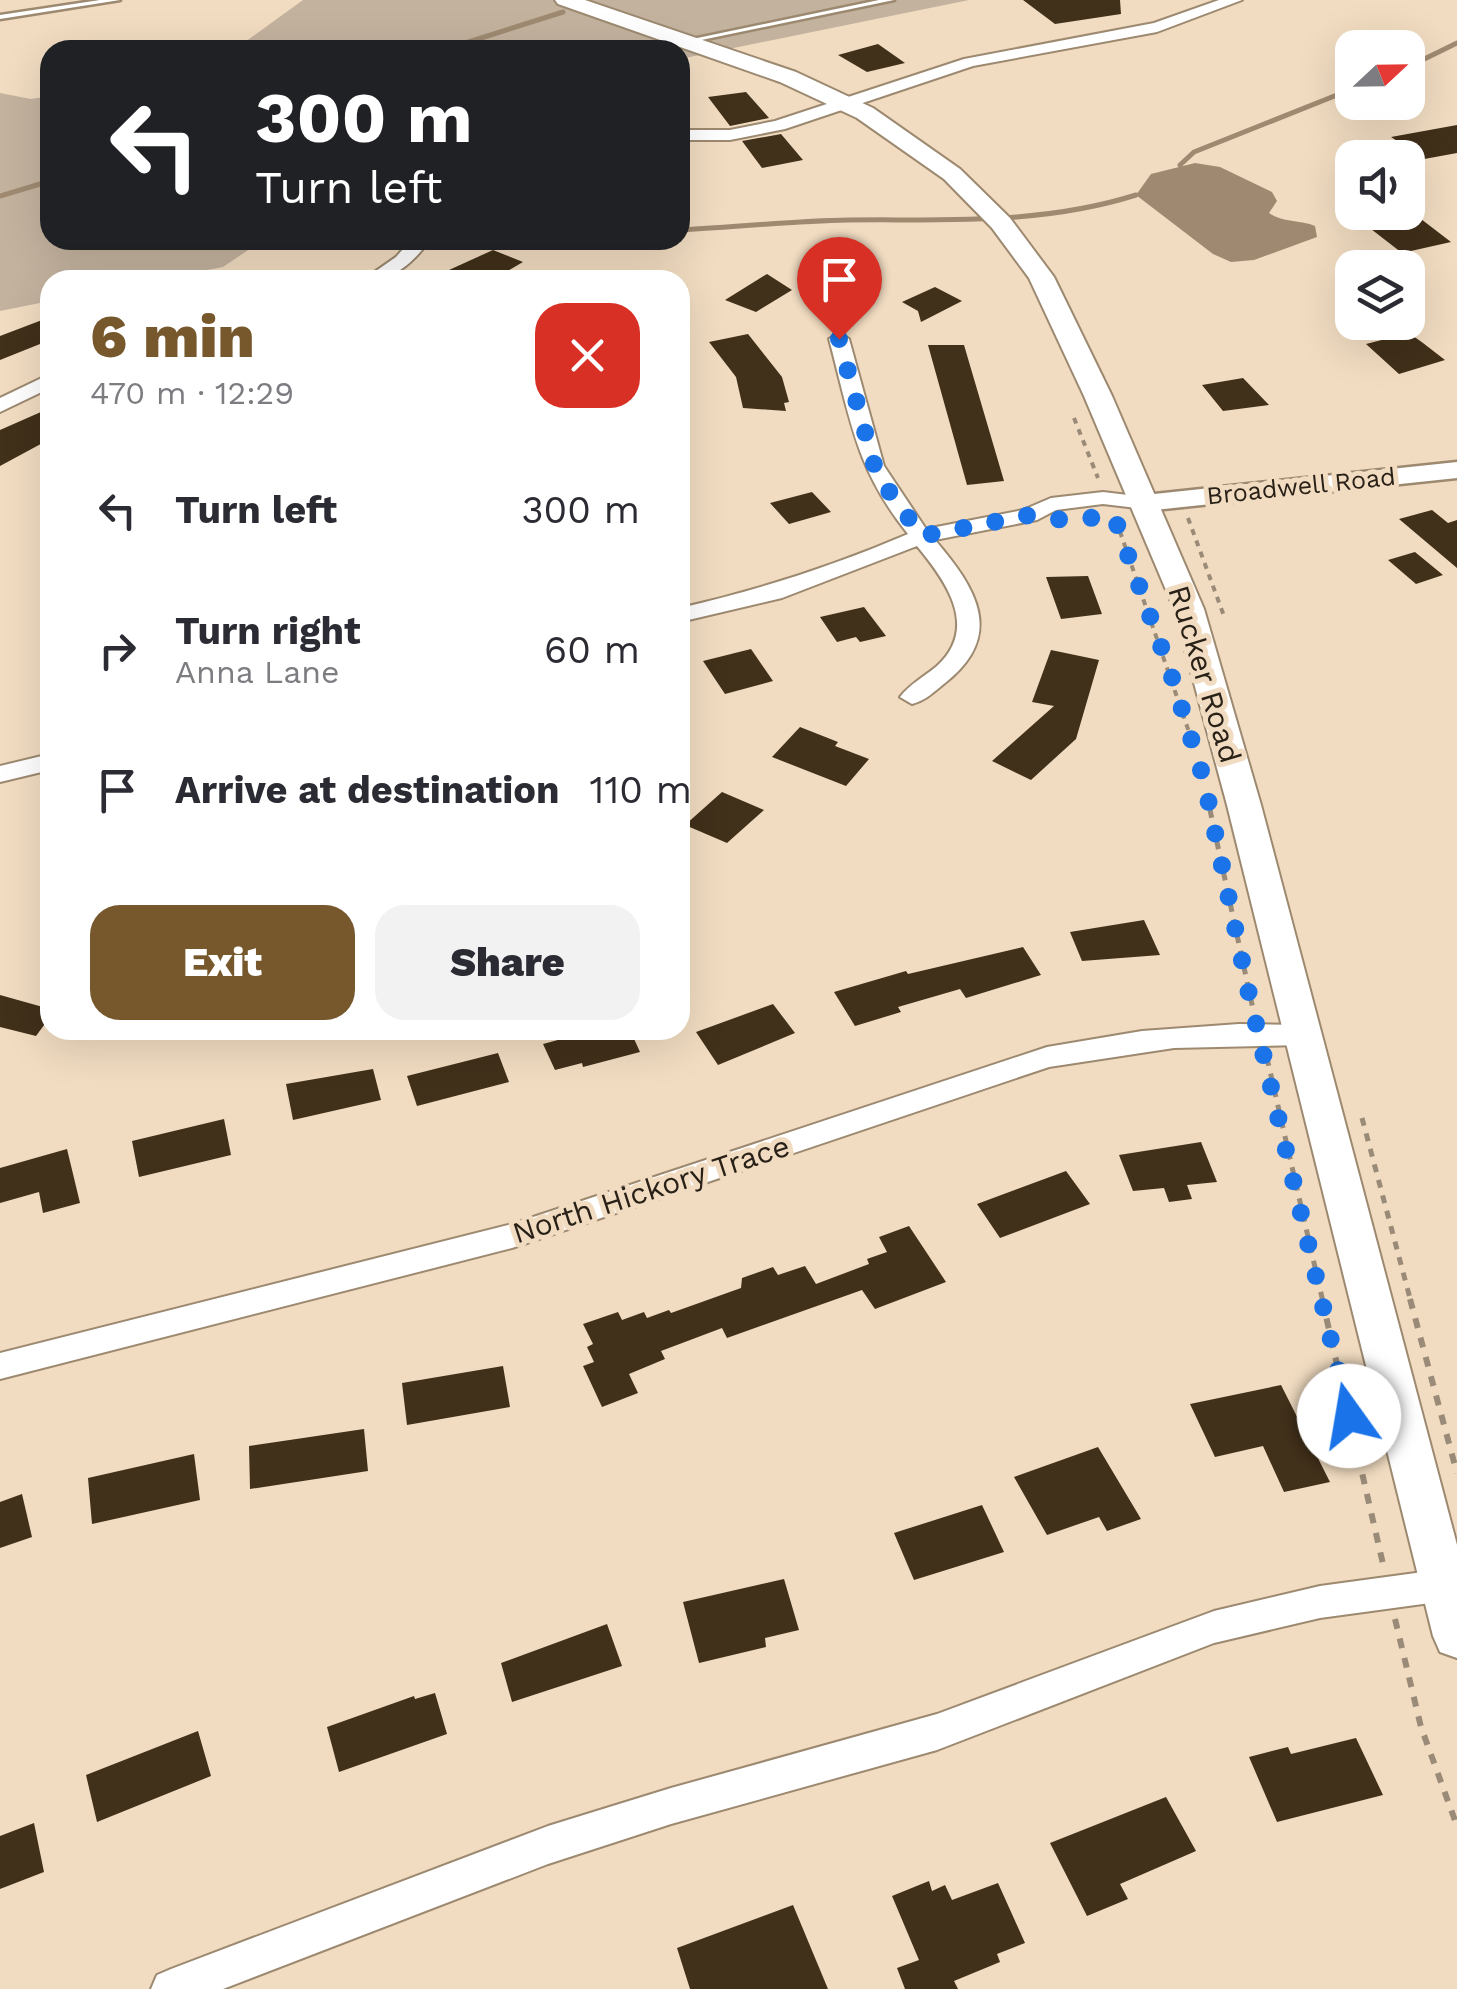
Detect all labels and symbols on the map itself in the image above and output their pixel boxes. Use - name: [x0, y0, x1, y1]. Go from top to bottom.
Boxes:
- north arrow: [1335, 30, 1425, 120]
- pin: [797, 237, 882, 340]
- street label: Broadwell Road: [1205, 462, 1397, 510]
- street label: Rucker Road: [1161, 581, 1249, 767]
- street label: North Hickory Trace: [508, 1128, 794, 1250]
- position arrow: [1297, 1364, 1401, 1468]

